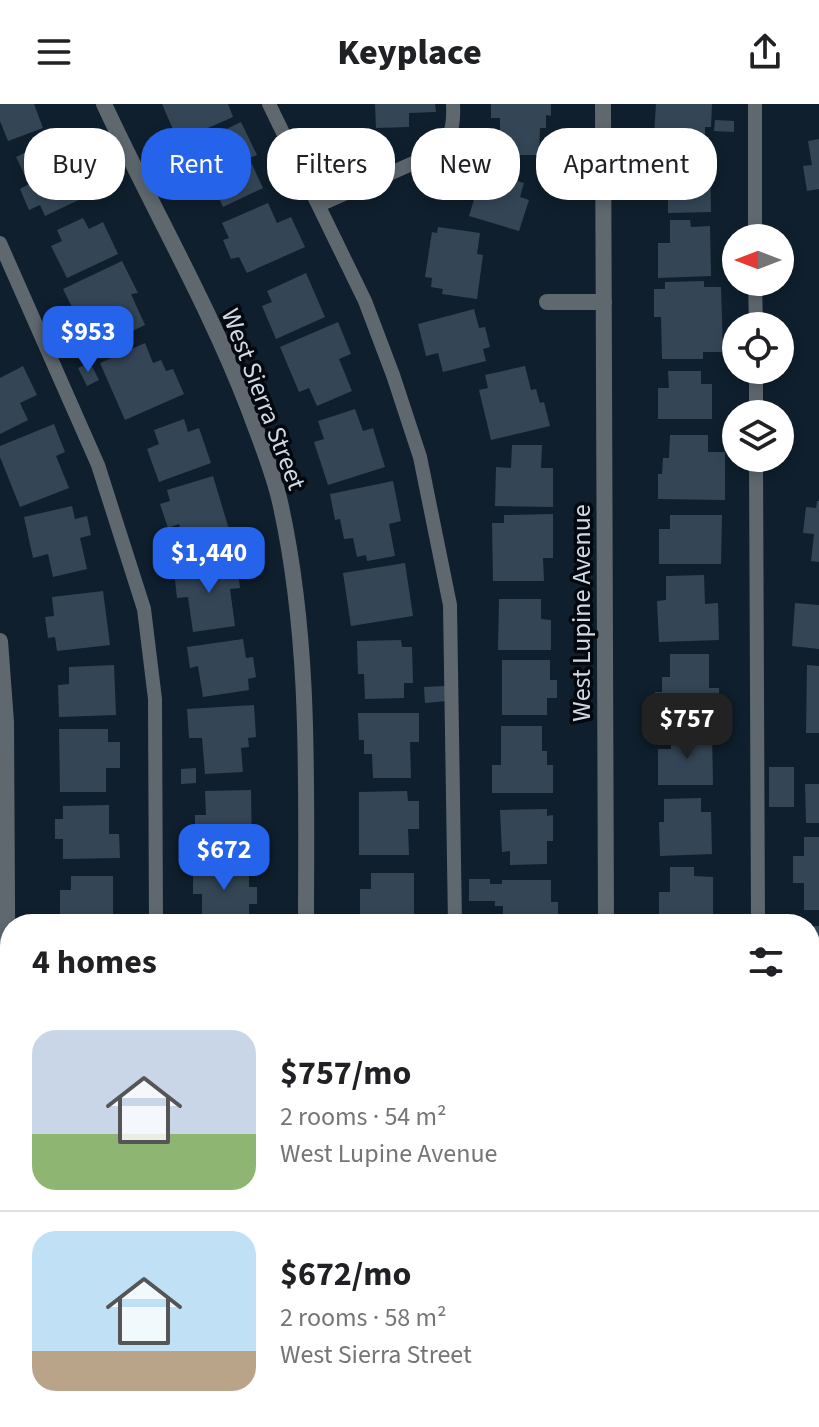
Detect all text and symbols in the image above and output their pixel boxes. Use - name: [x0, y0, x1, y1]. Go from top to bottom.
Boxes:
- text: Keyplace: [337, 27, 482, 78]
- icon: menu: [32, 30, 76, 74]
- icon: share: [743, 30, 787, 74]
- chip: Buy: [24, 128, 125, 200]
- chip: Rent: [141, 128, 251, 200]
- chip: Filters: [267, 128, 395, 200]
- chip: New: [411, 128, 520, 200]
- chip: Apartment: [536, 128, 717, 200]
- north arrow: [722, 224, 794, 296]
- map controls: [722, 224, 794, 472]
- street label: West Sierra Street: [212, 303, 315, 496]
- pin: $953: [41, 306, 135, 374]
- button: locate: [722, 312, 794, 384]
- text: $953: [61, 313, 115, 350]
- button: layers: [722, 400, 794, 472]
- street label: West Lupine Avenue: [563, 504, 600, 722]
- pin: $1,440: [144, 527, 274, 595]
- text: $1,440: [171, 534, 247, 571]
- pin: $757: [640, 693, 734, 761]
- text: $757: [660, 700, 714, 737]
- pin: $672: [177, 824, 271, 892]
- text: $672: [197, 831, 251, 868]
- text: 4 homes: [32, 938, 157, 987]
- icon: filters: [744, 940, 788, 984]
- text: $757/mo: [280, 1049, 411, 1098]
- icon: home: [96, 1062, 192, 1158]
- text: 2 rooms · 54 m²: [280, 1098, 447, 1135]
- text: West Lupine Avenue: [280, 1135, 498, 1172]
- text: $672/mo: [280, 1250, 411, 1299]
- icon: home: [96, 1263, 192, 1359]
- text: 2 rooms · 58 m²: [280, 1299, 447, 1336]
- text: West Sierra Street: [280, 1336, 472, 1373]

